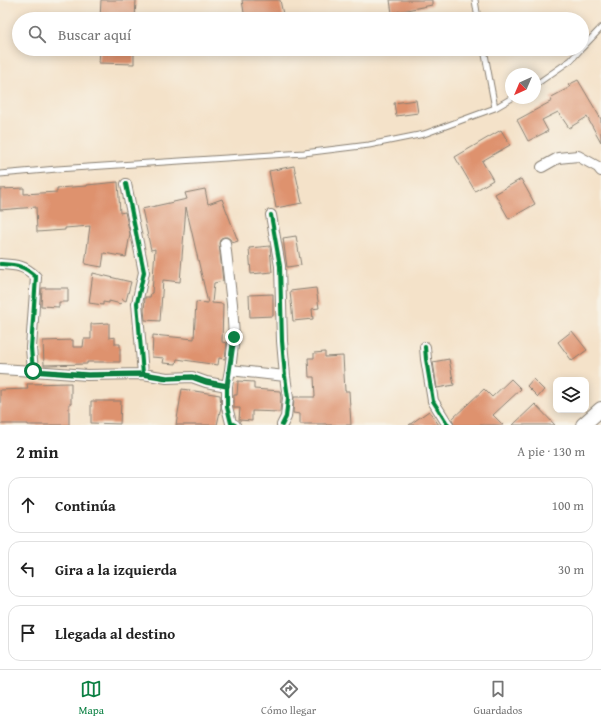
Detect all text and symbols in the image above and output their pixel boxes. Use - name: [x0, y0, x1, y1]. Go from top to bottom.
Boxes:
- search box: [12, 12, 589, 56]
- icon: search: [26, 23, 48, 45]
- text: Buscar aquí: [58, 24, 131, 45]
- north arrow: [505, 68, 541, 104]
- route end: [225, 328, 243, 346]
- route start: [24, 362, 42, 380]
- map controls: [553, 377, 589, 413]
- button: layers: [553, 377, 589, 413]
- text: 2 min: [16, 439, 58, 464]
- text: A pie · 130 m: [517, 442, 585, 461]
- icon: ahead: [17, 494, 39, 516]
- text: Continúa: [55, 495, 116, 516]
- text: 100 m: [552, 496, 584, 515]
- icon: left: [17, 558, 39, 580]
- text: Gira a la izquierda: [55, 559, 177, 580]
- text: 30 m: [558, 560, 584, 579]
- icon: arrive: [17, 622, 39, 644]
- text: Llegada al destino: [55, 623, 175, 644]
- tab: Mapa: [79, 678, 104, 718]
- tab: Cómo llegar: [261, 678, 316, 718]
- tab: Guardados: [473, 678, 522, 718]

